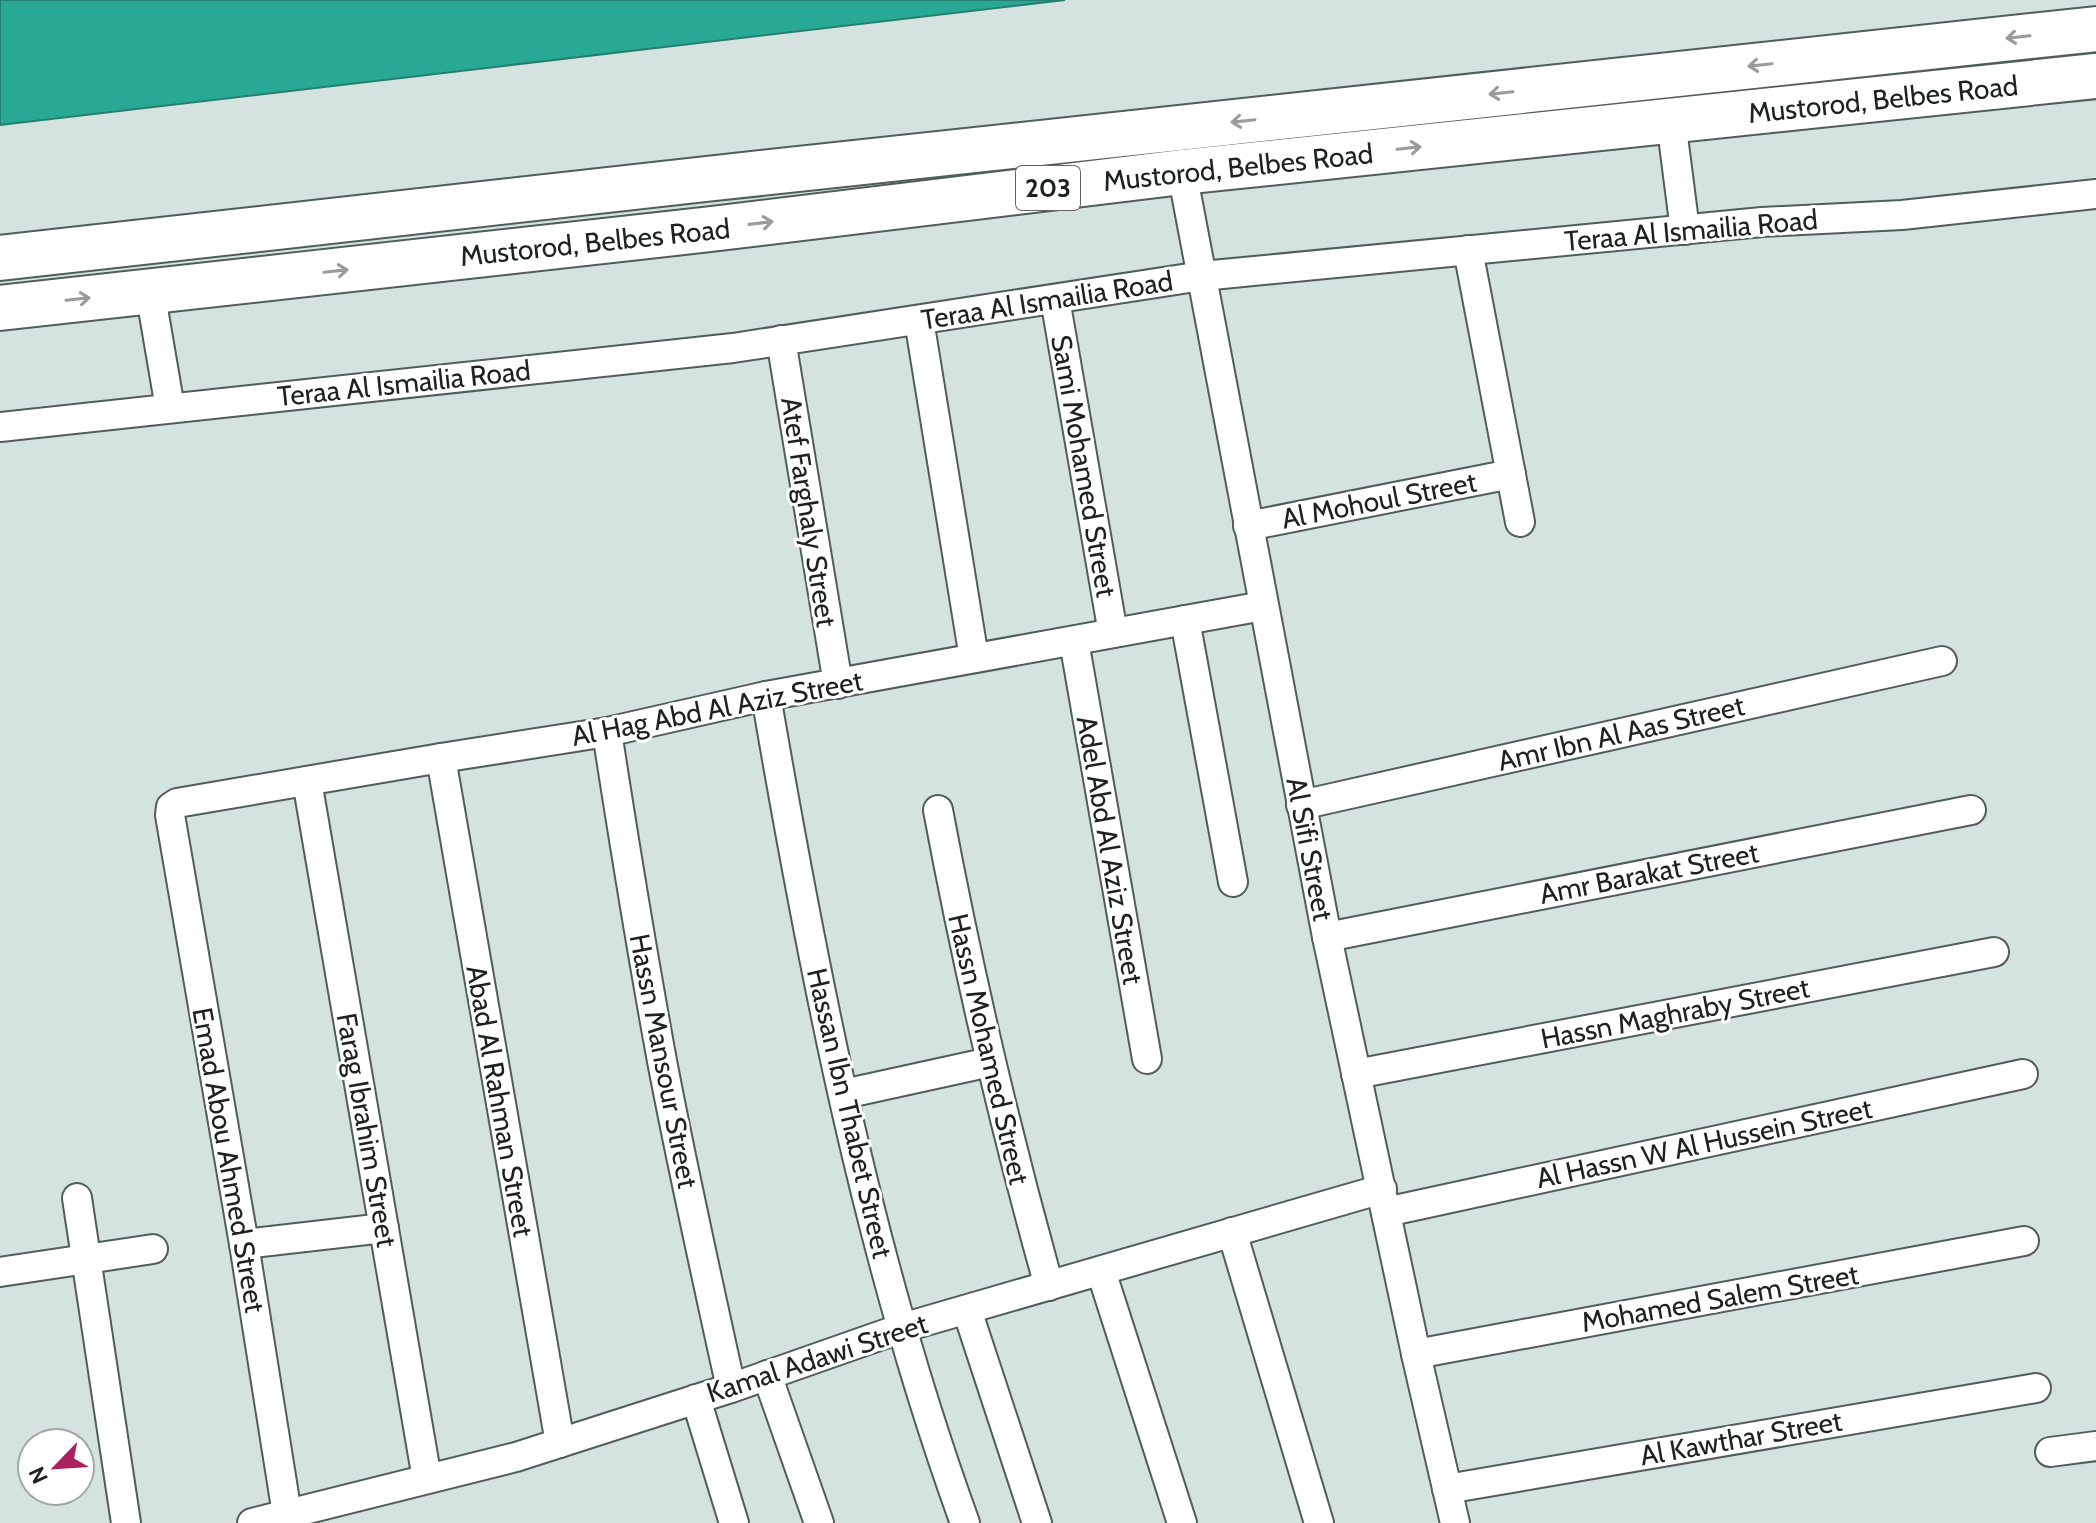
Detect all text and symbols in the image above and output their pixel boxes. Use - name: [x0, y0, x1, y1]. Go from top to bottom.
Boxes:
- one-way arrow: [2006, 30, 2032, 45]
- one-way arrow: [1747, 58, 1774, 73]
- street label: Mustorod, Belbes Road: [1746, 68, 2020, 130]
- one-way arrow: [1489, 86, 1515, 101]
- one-way arrow: [1230, 114, 1257, 129]
- street label: Mustorod, Belbes Road: [1101, 136, 1375, 198]
- one-way arrow: [1395, 140, 1422, 155]
- road number: 203: [1016, 166, 1080, 210]
- street label: Teraa Al Ismailia Road: [1563, 202, 1819, 258]
- street label: Mustorod, Belbes Road: [458, 211, 732, 273]
- one-way arrow: [747, 216, 774, 231]
- one-way arrow: [322, 263, 349, 278]
- street label: Teraa Al Ismailia Road: [919, 263, 1175, 337]
- one-way arrow: [64, 292, 90, 307]
- street label: Sami Mohamed Street: [1044, 332, 1124, 600]
- street label: Teraa Al Ismailia Road: [276, 353, 532, 413]
- street label: Atef Farghaly Street: [774, 395, 844, 629]
- street label: Al Mohoul Street: [1279, 464, 1479, 536]
- street label: Al Hag Abd Al Aziz Street: [569, 663, 865, 753]
- street label: Amr Ibn Al Aas Street: [1494, 688, 1748, 778]
- street label: Adel Abd Al Aziz Street: [1070, 713, 1150, 987]
- street label: Al Sifi Street: [1279, 774, 1341, 924]
- street label: Amr Barakat Street: [1537, 835, 1761, 911]
- street label: Hassn Mohamed Street: [941, 910, 1037, 1188]
- street label: Hassn Mansour Street: [623, 931, 705, 1191]
- street label: Abad Al Rahman Street: [459, 962, 541, 1240]
- street label: Hassan Ibn Thabet Street: [800, 965, 900, 1261]
- street label: Hassn Maghraby Street: [1538, 970, 1812, 1056]
- street label: Emad Abou Ahmed Street: [185, 1005, 273, 1315]
- street label: Farag Ibrahim Street: [330, 1010, 404, 1250]
- street label: Al Hassn W Al Hussein Street: [1533, 1091, 1875, 1195]
- street label: Mohamed Salem Street: [1579, 1257, 1861, 1339]
- street label: Kamal Adawi Street: [702, 1306, 932, 1410]
- street label: Al Kawthar Street: [1637, 1404, 1845, 1472]
- north arrow: [16, 1427, 96, 1507]
- text: N: [23, 1462, 54, 1488]

